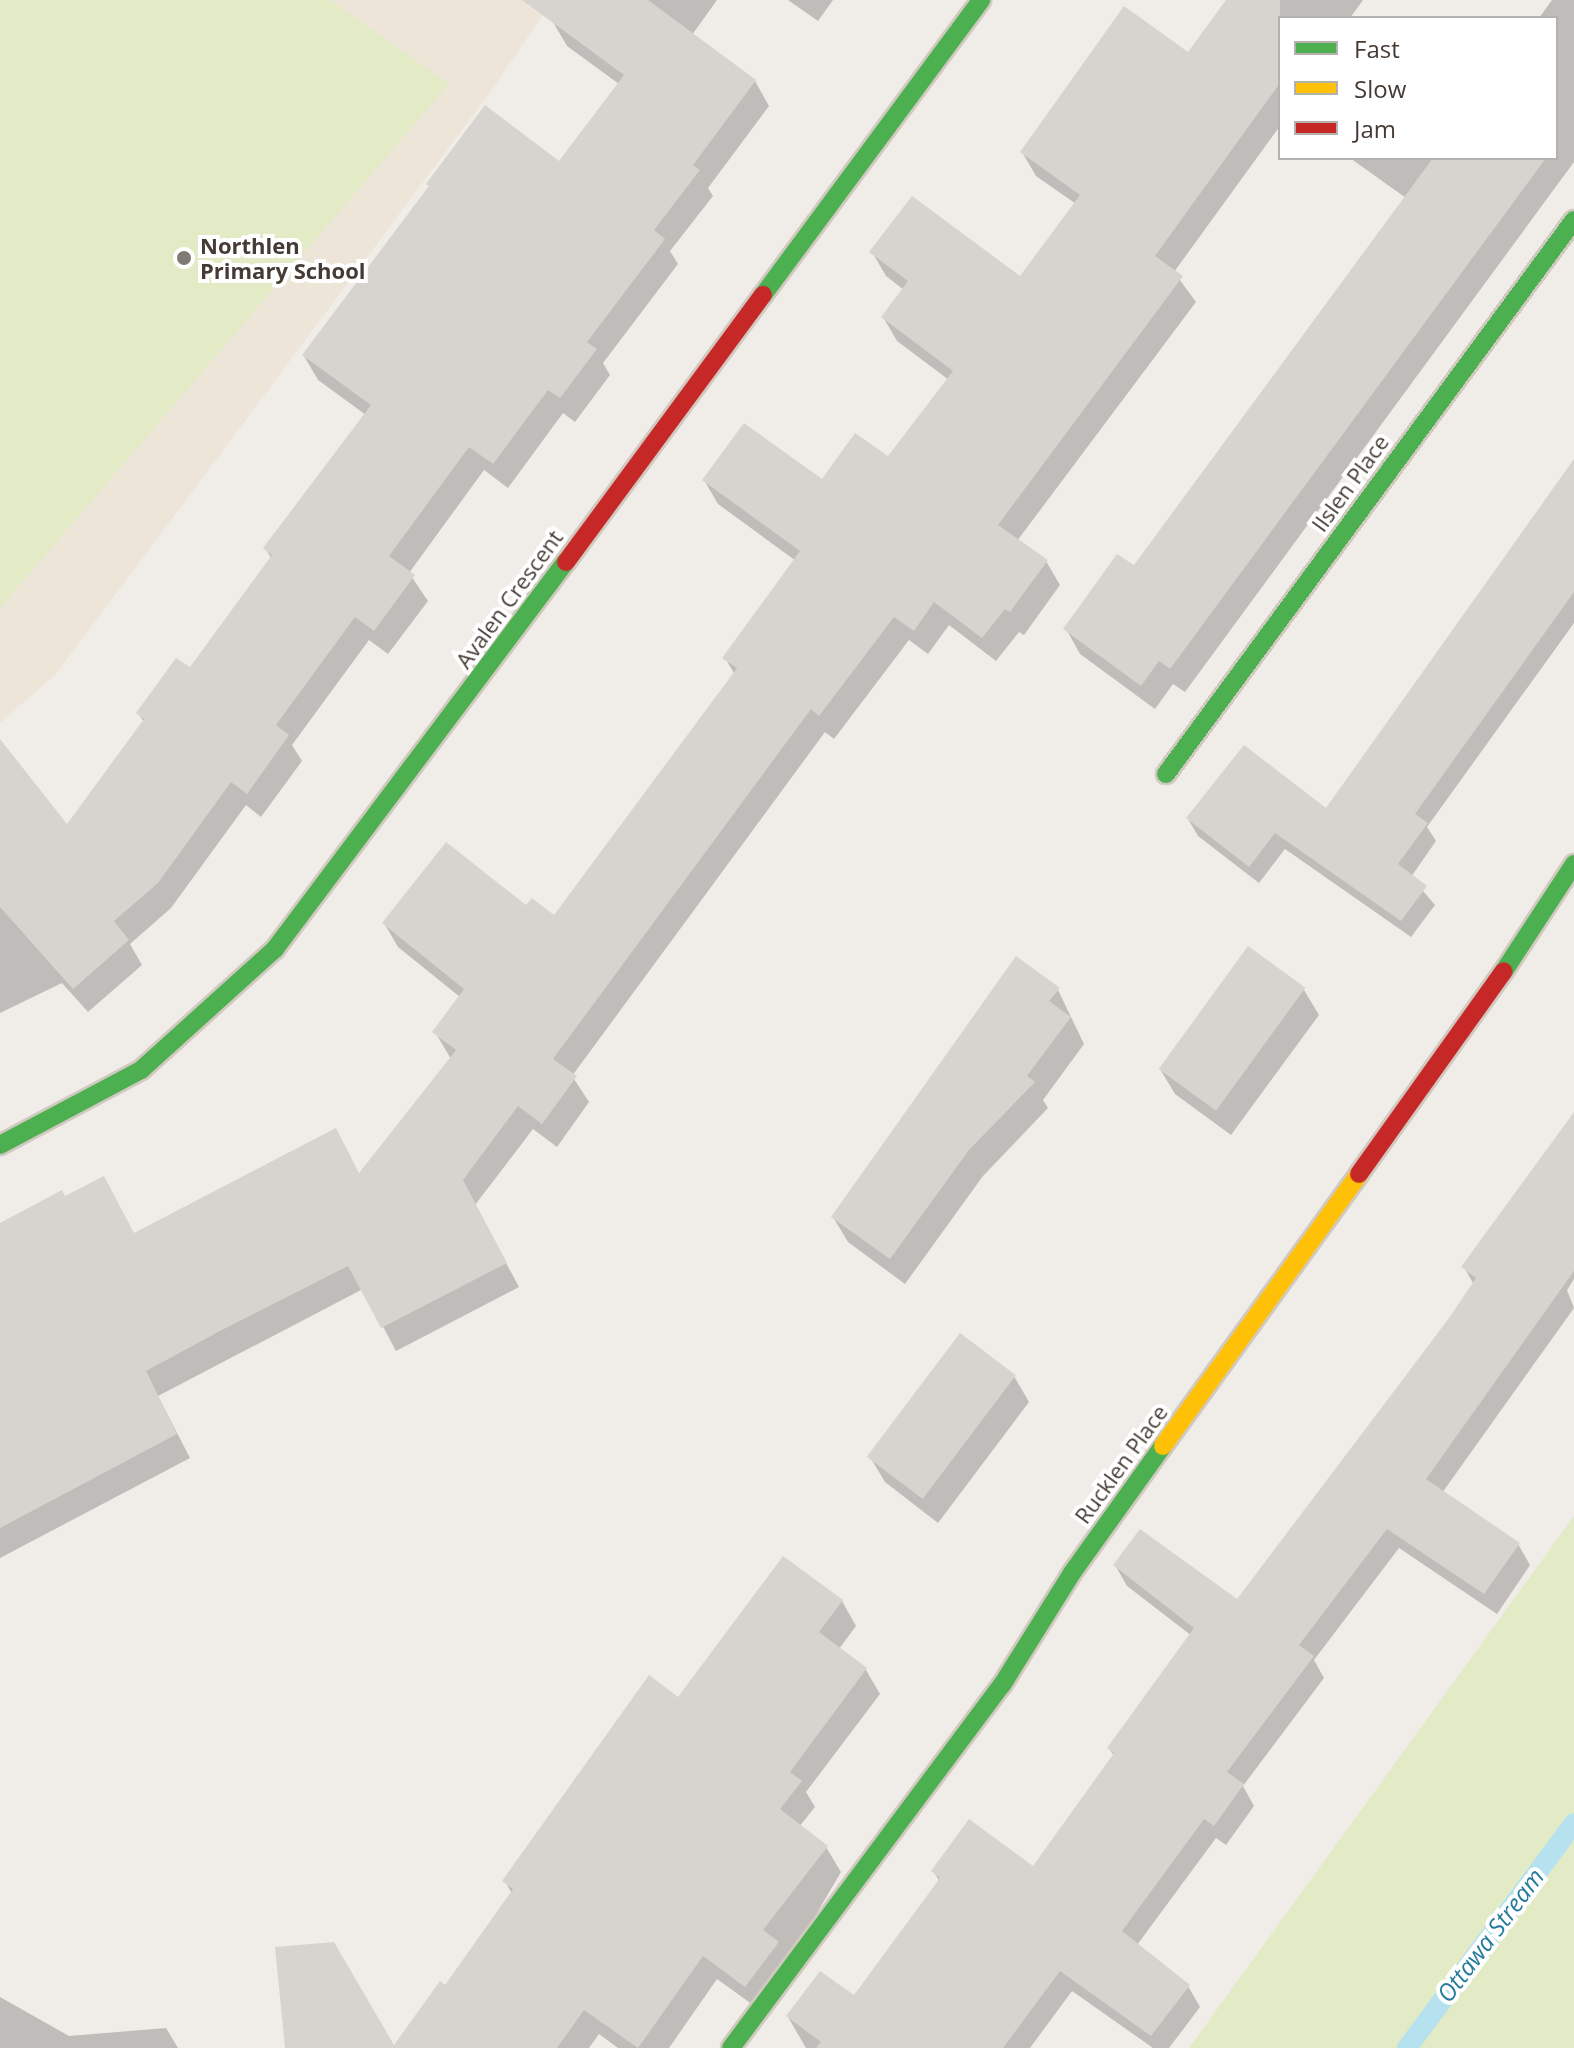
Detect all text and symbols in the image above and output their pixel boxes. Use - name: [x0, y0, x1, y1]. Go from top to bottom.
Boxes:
- legend: [1278, 16, 1558, 160]
- text: Fast: [1354, 32, 1400, 65]
- text: Slow: [1354, 72, 1406, 105]
- text: Jam: [1354, 112, 1396, 145]
- place label: Northlen Primary School: [200, 232, 365, 284]
- marker: Northlen Primary School: [175, 249, 193, 267]
- street label: Ilslen Place: [1306, 429, 1394, 537]
- street label: Avalen Crescent: [450, 525, 568, 673]
- street label: Rucklen Place: [1069, 1400, 1173, 1528]
- water label: Ottawa Stream: [1430, 1863, 1550, 2007]

